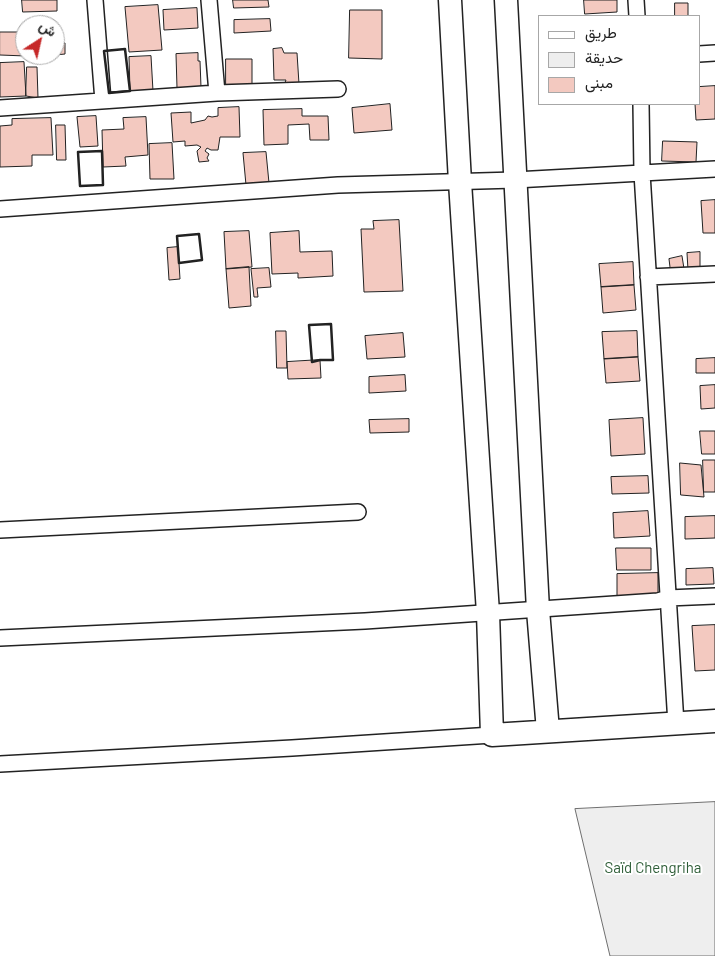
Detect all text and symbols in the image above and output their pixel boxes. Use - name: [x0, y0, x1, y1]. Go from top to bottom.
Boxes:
- north arrow: [15, 15, 65, 65]
- legend: [538, 15, 700, 105]
- text: ش: [37, 16, 60, 40]
- text: طريق: [585, 23, 617, 41]
- text: حديقة: [585, 48, 623, 66]
- text: مبنى: [585, 73, 613, 91]
- park label: Saïd Chengriha: [605, 859, 701, 877]

